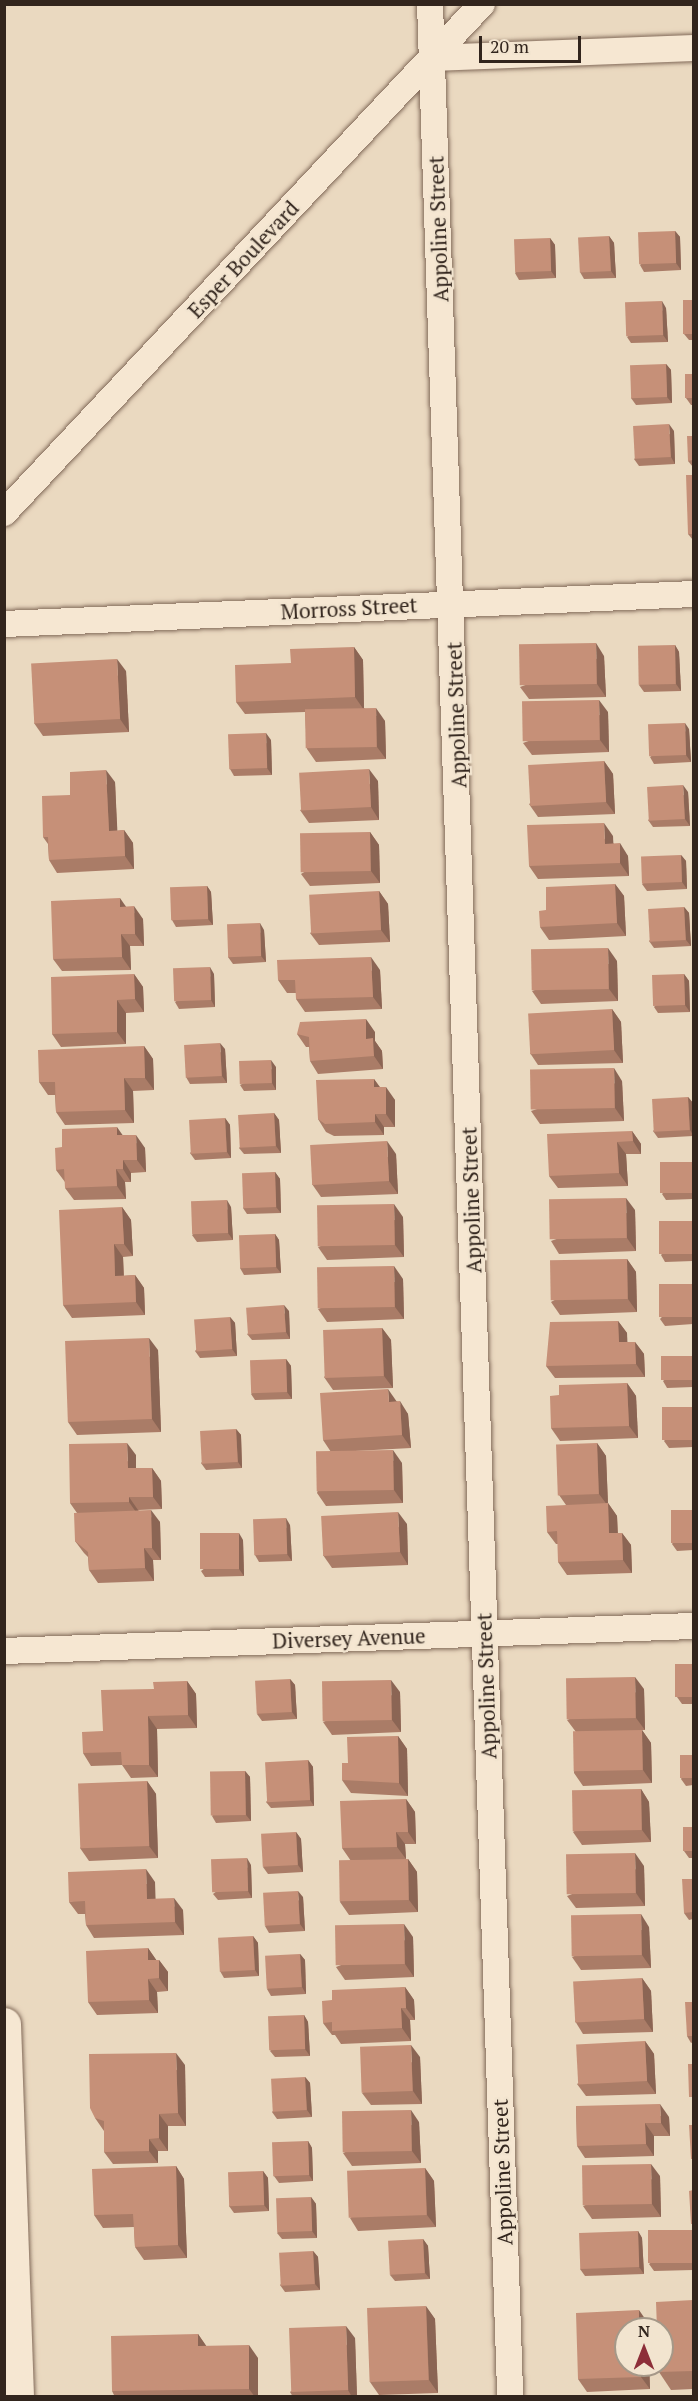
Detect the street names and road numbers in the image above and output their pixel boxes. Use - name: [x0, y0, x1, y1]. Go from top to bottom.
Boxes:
- street label: Appoline Street: [423, 155, 453, 303]
- street label: Esper Boulevard: [182, 195, 304, 323]
- street label: Morross Street: [280, 592, 418, 624]
- street label: Appoline Street: [441, 641, 471, 789]
- street label: Appoline Street: [456, 1126, 486, 1274]
- street label: Appoline Street: [471, 1612, 501, 1760]
- street label: Diversey Avenue: [272, 1623, 426, 1653]
- street label: Appoline Street: [487, 2098, 517, 2246]

